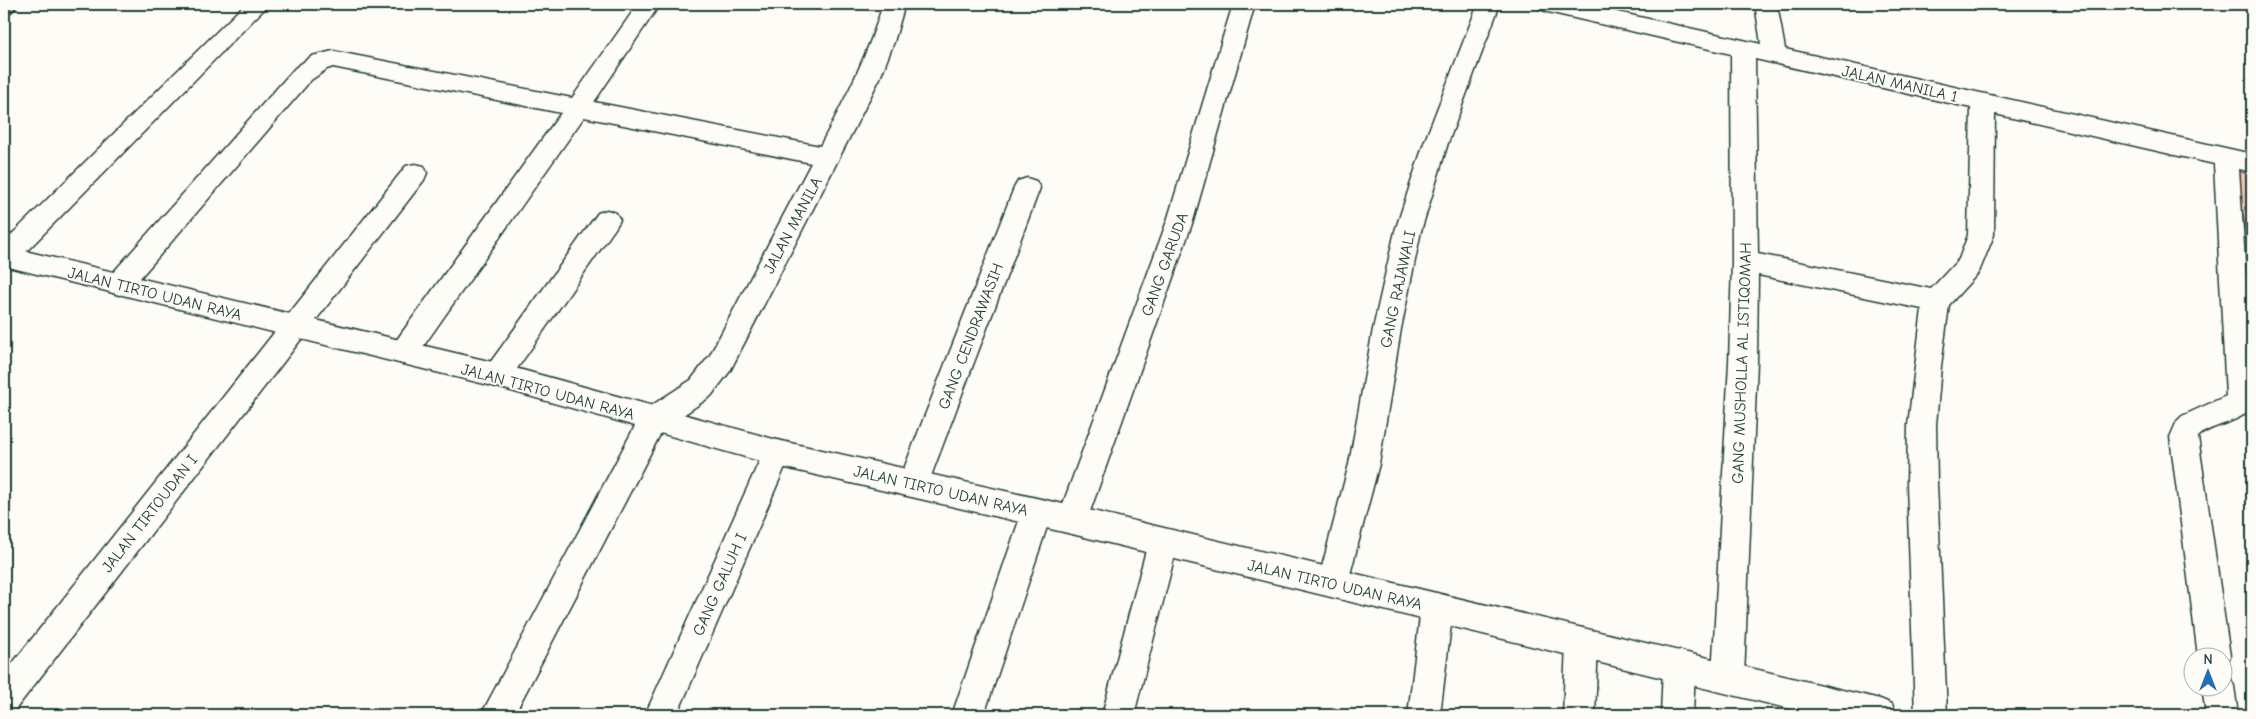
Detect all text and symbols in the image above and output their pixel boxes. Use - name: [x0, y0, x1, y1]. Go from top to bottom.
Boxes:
- street label: JALAN MANILA 1: [1840, 62, 1959, 106]
- street label: JALAN MANILA: [760, 174, 826, 277]
- street label: GANG GARUDA: [1138, 210, 1192, 319]
- street label: GANG RAJAWALI: [1377, 229, 1419, 349]
- street label: GANG MUSHOLLA AL ISTIQOMAH: [1729, 242, 1755, 484]
- street label: GANG CENDRAWASIH: [935, 261, 1007, 412]
- street label: JALAN TIRTO UDAN RAYA: [66, 264, 244, 324]
- street label: JALAN TIRTO UDAN RAYA: [459, 360, 636, 424]
- street label: JALAN TIRTOUDAN I: [98, 451, 201, 576]
- street label: JALAN TIRTO UDAN RAYA: [852, 462, 1030, 520]
- street label: GANG GALUH I: [689, 530, 751, 639]
- street label: JALAN TIRTO UDAN RAYA: [1246, 556, 1424, 614]
- north arrow: [2184, 646, 2234, 696]
- text: N: [2203, 651, 2213, 668]

